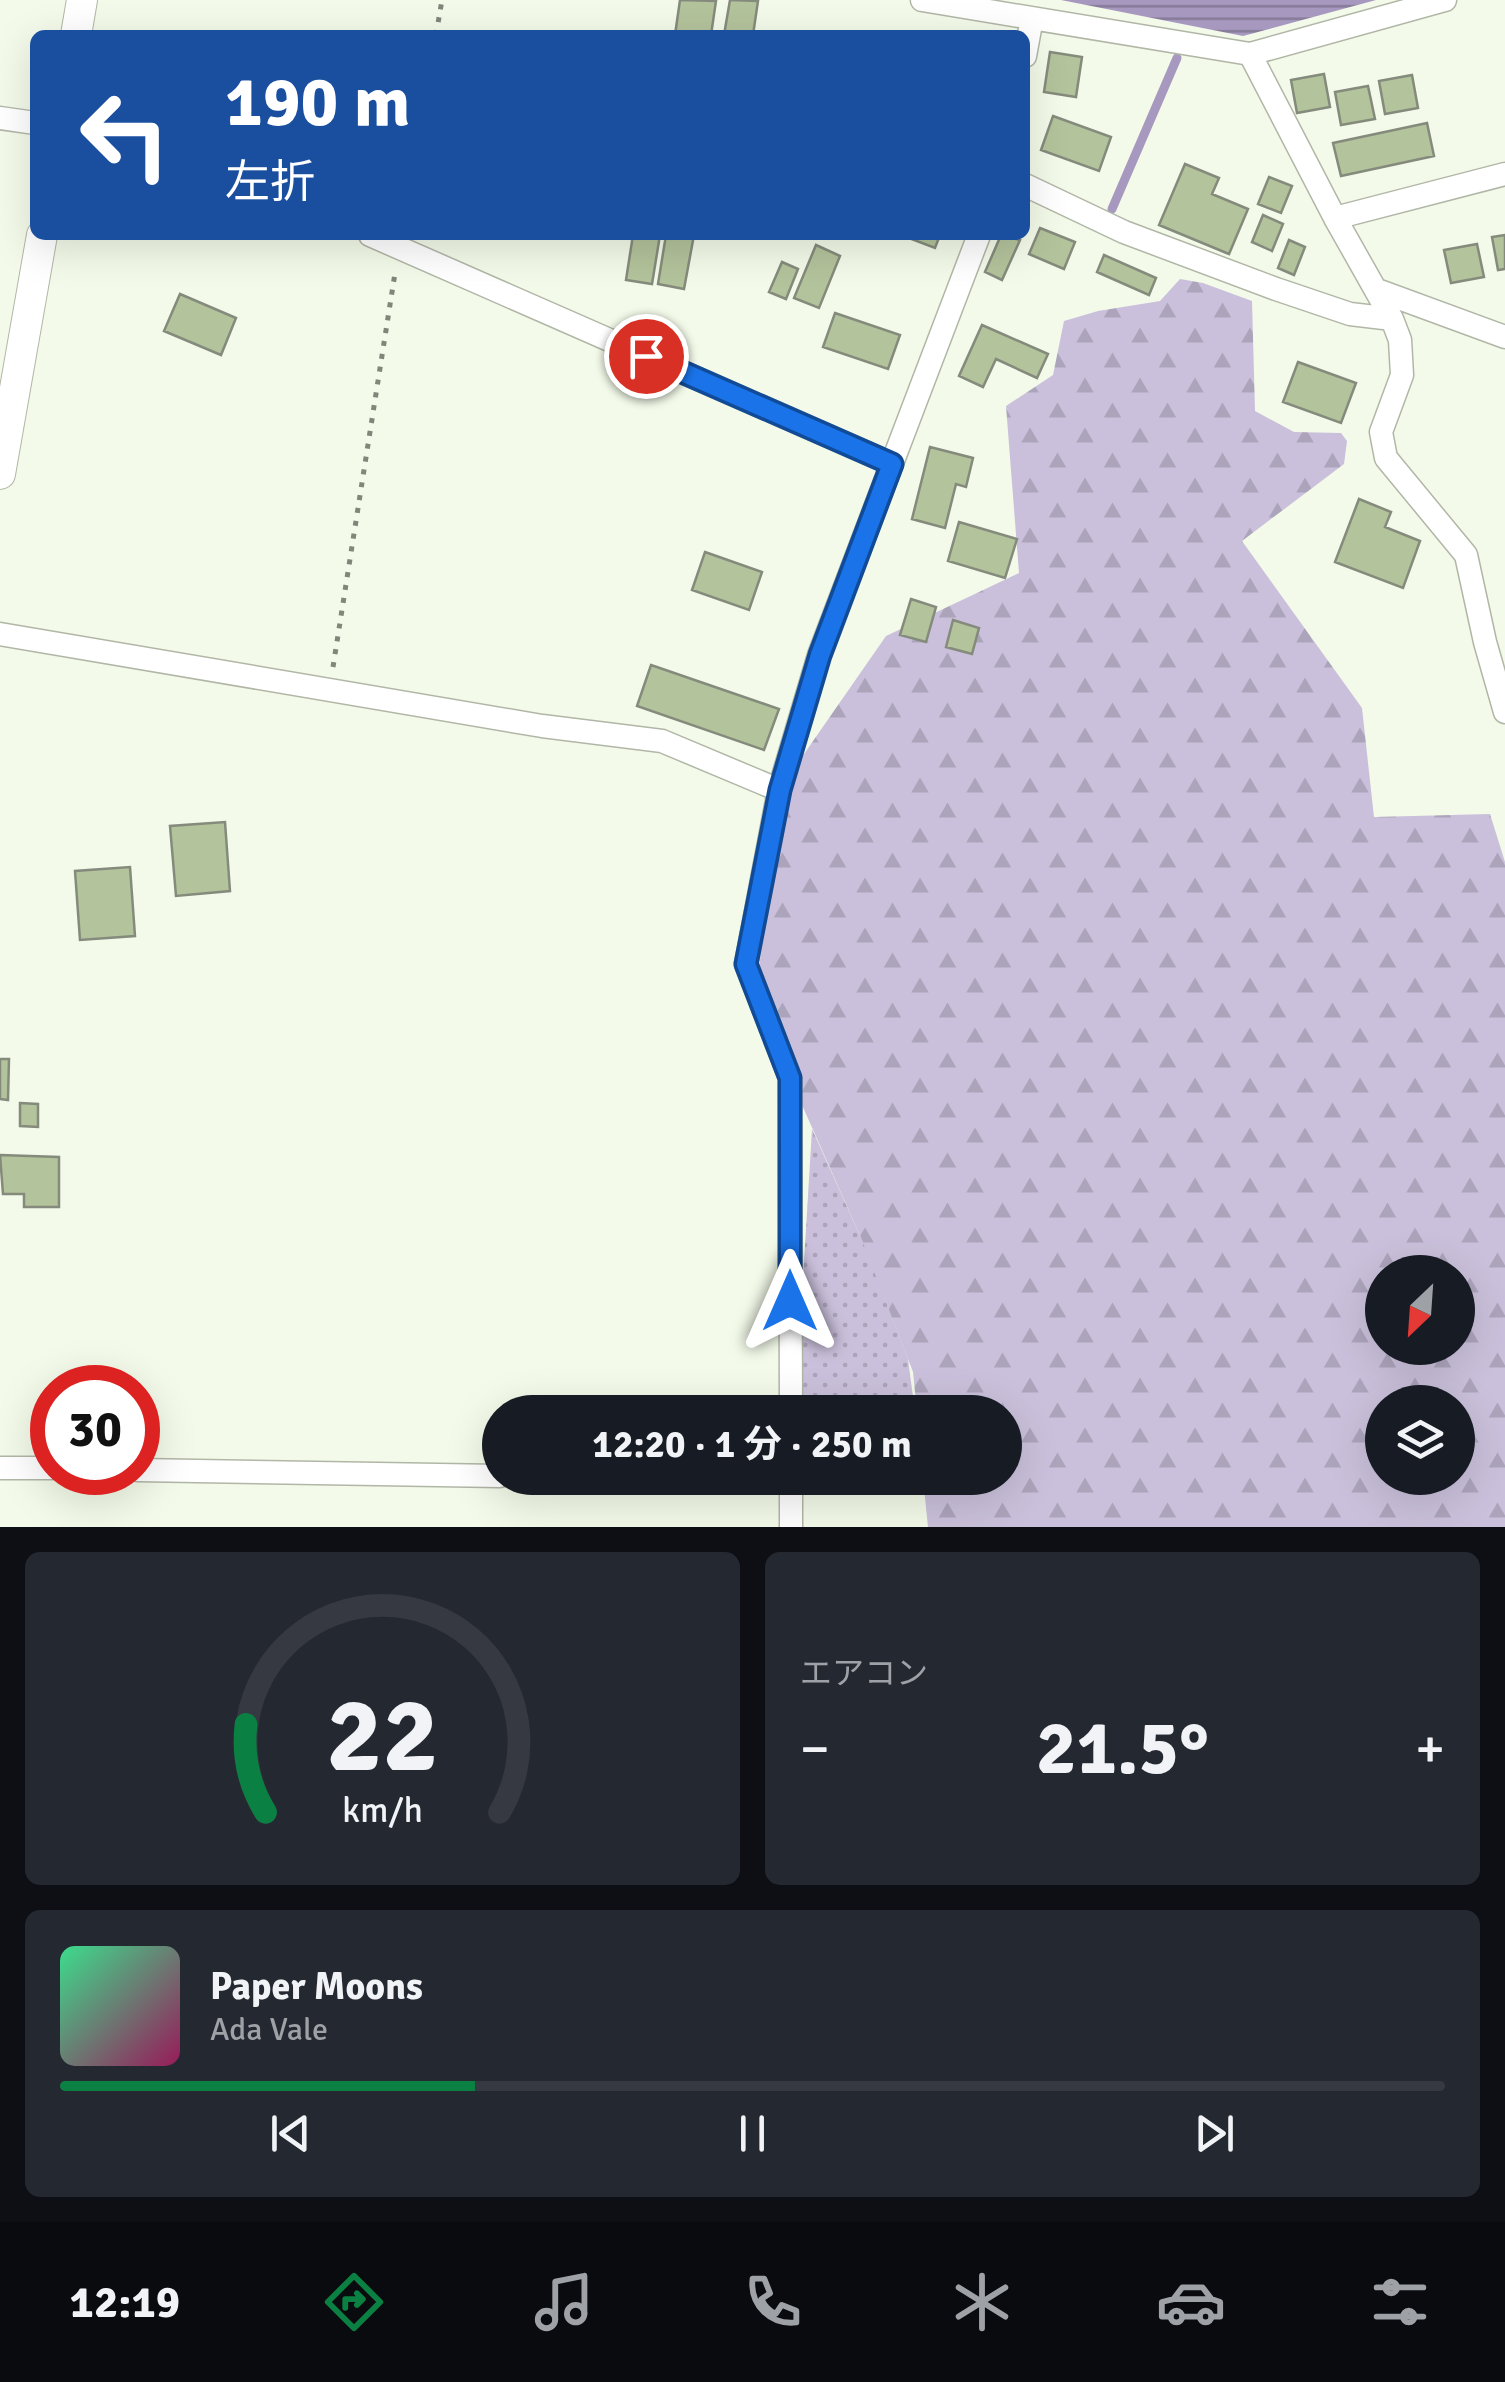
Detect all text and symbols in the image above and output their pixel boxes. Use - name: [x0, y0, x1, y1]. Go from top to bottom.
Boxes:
- text: 190 m: [225, 59, 410, 145]
- icon: left: [60, 70, 190, 200]
- text: 左折: [225, 155, 315, 210]
- pin: [604, 314, 689, 399]
- icon: arrive: [619, 329, 674, 384]
- position arrow: [738, 1249, 842, 1353]
- north arrow: [1365, 1255, 1475, 1365]
- map controls: [1365, 1255, 1475, 1495]
- speed limit sign: 30: [30, 1365, 160, 1495]
- button: layers: [1365, 1385, 1475, 1495]
- text: 12:20 · 1 分 · 250 m: [592, 1421, 912, 1468]
- text: エアコン: [800, 1654, 928, 1693]
- text: 22: [326, 1672, 439, 1800]
- text: 21.5°: [1036, 1702, 1209, 1795]
- text: −: [800, 1715, 830, 1783]
- text: +: [1415, 1715, 1445, 1783]
- text: km/h: [342, 1788, 423, 1832]
- text: Paper Moons: [210, 1963, 423, 2010]
- text: Ada Vale: [210, 2010, 328, 2049]
- icon: previous: [263, 2106, 318, 2161]
- icon: pause: [725, 2106, 780, 2161]
- icon: next: [1187, 2106, 1242, 2161]
- icon: directions: [319, 2267, 389, 2337]
- icon: music: [529, 2267, 599, 2337]
- icon: phone: [738, 2267, 808, 2337]
- icon: climate: [947, 2267, 1017, 2337]
- icon: car: [1156, 2267, 1226, 2337]
- icon: filters: [1365, 2267, 1435, 2337]
- text: 12:19: [70, 2275, 180, 2330]

